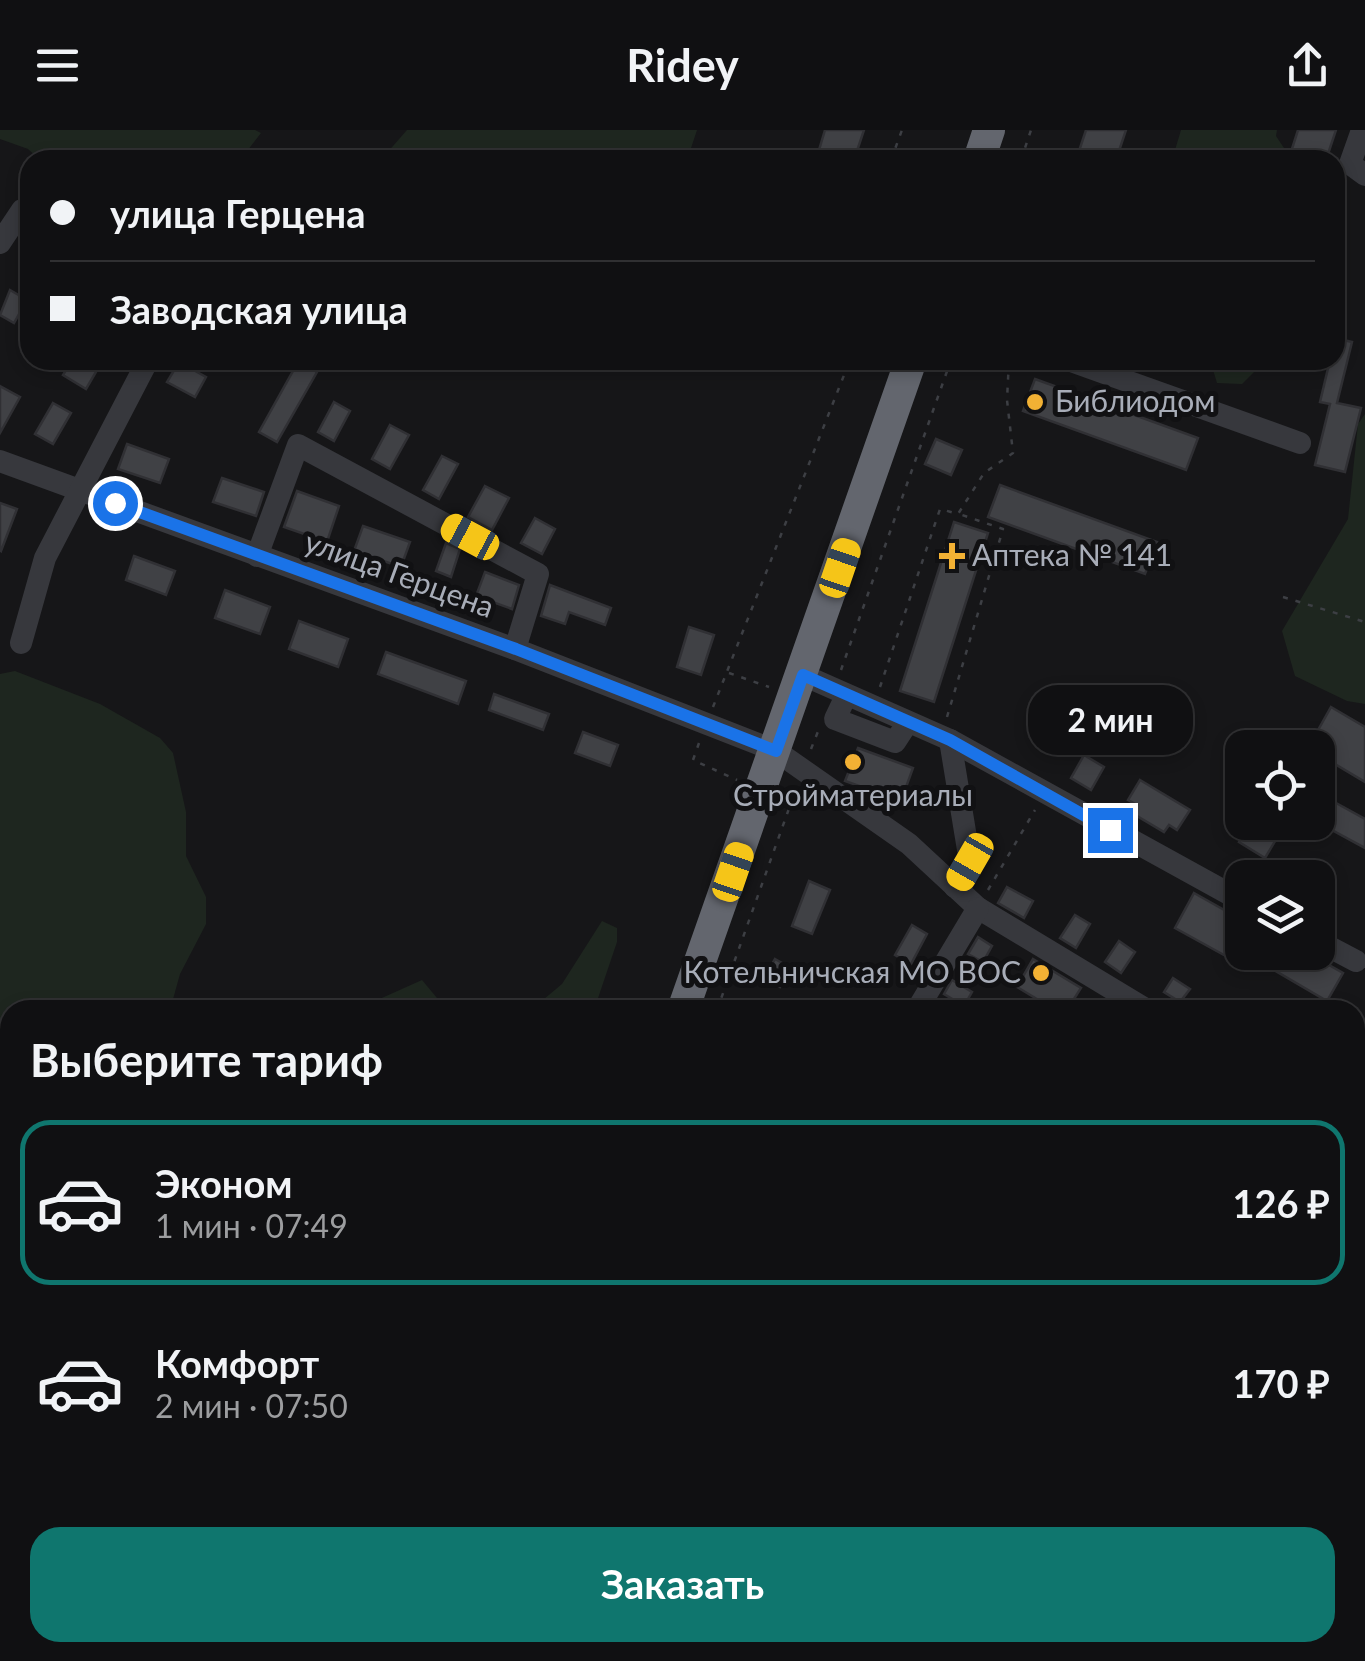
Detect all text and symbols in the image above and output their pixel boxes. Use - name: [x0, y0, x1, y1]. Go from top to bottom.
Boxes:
- icon: menu: [30, 38, 85, 93]
- text: Ridey: [626, 38, 739, 92]
- icon: share: [1280, 38, 1335, 93]
- text: улица Герцена: [110, 190, 365, 236]
- text: Заводская улица: [110, 286, 408, 332]
- place label: Библиодом: [1055, 382, 1215, 418]
- marker: Библиодом: [1024, 391, 1046, 413]
- route start: [93, 481, 138, 526]
- car: [436, 510, 504, 564]
- street label: улица Герцена: [300, 522, 499, 624]
- car: [816, 535, 864, 601]
- place label: Аптека № 141: [972, 536, 1172, 572]
- marker: Аптека № 141: [941, 545, 963, 567]
- callout: 2 мин: [1028, 685, 1192, 755]
- text: 2 мин: [1067, 700, 1154, 739]
- map controls: [1225, 730, 1335, 970]
- button: locate: [1225, 730, 1335, 840]
- marker: Стройматериалы: [842, 751, 864, 773]
- place label: Стройматериалы: [733, 776, 973, 812]
- route end: [1088, 808, 1133, 853]
- car: [942, 829, 998, 895]
- car: [709, 839, 757, 905]
- button: layers: [1225, 860, 1335, 970]
- place label: Котельничская МО ВОС: [683, 953, 1021, 989]
- marker: Котельничская МО ВОС: [1030, 962, 1052, 984]
- text: Выберите тариф: [30, 1033, 383, 1087]
- icon: car: [35, 1158, 125, 1248]
- text: Эконом: [155, 1160, 293, 1206]
- text: 126 ₽: [1233, 1180, 1330, 1226]
- text: 1 мин · 07:49: [155, 1206, 348, 1245]
- icon: car: [35, 1338, 125, 1428]
- text: Комфорт: [155, 1340, 319, 1386]
- text: 170 ₽: [1233, 1360, 1330, 1406]
- text: 2 мин · 07:50: [155, 1386, 348, 1425]
- button: Заказать: [30, 1527, 1335, 1642]

